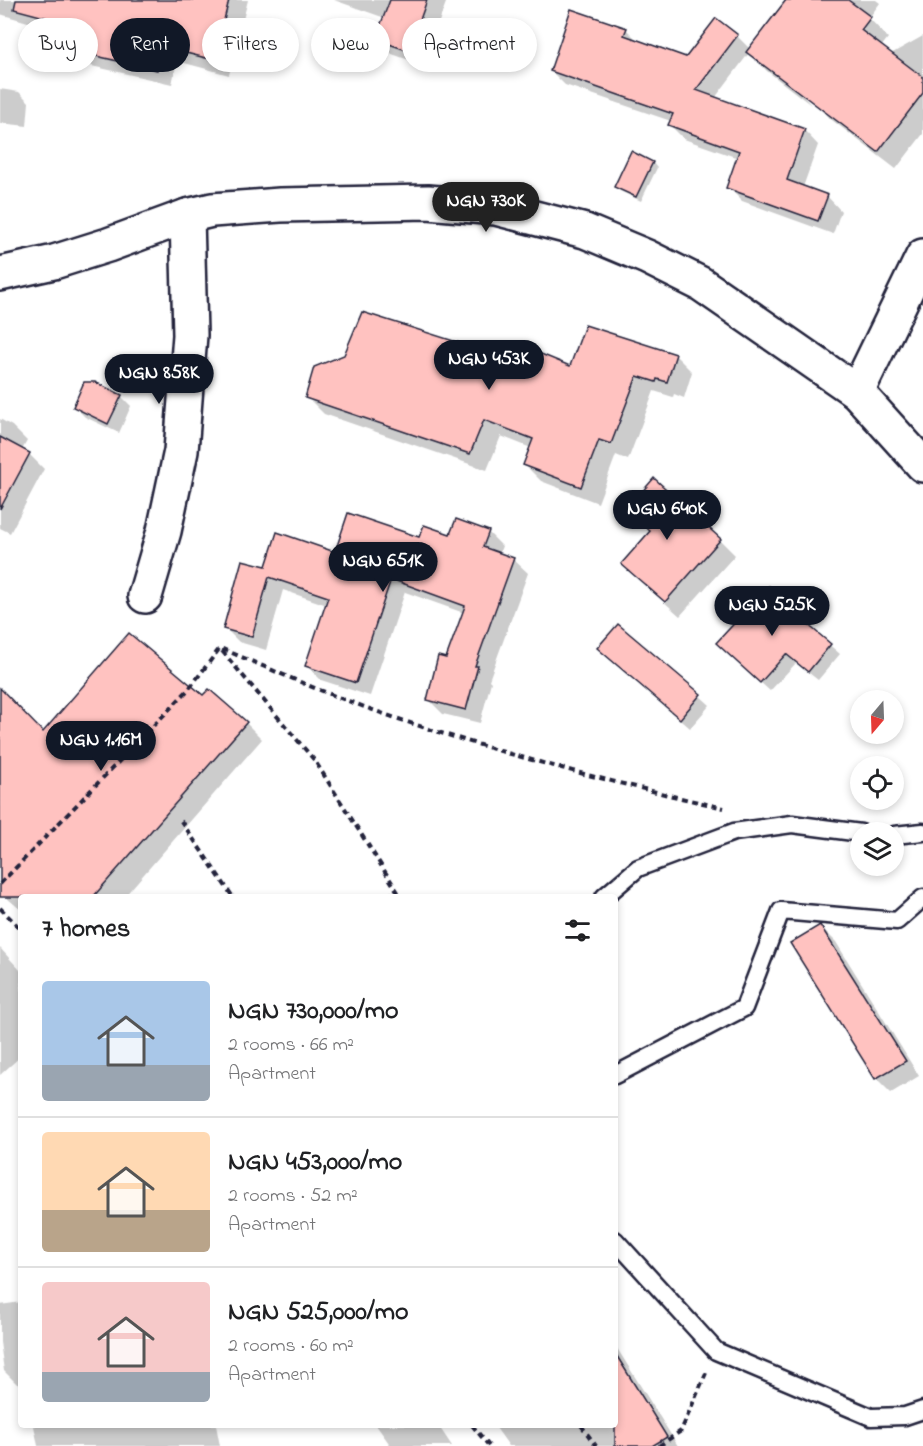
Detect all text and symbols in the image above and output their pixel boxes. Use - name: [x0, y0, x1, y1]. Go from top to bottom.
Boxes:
- chip: Buy: [18, 18, 98, 72]
- chip: Rent: [110, 18, 190, 72]
- chip: Filters: [202, 18, 299, 72]
- chip: New: [311, 18, 390, 72]
- chip: Apartment: [402, 18, 537, 72]
- pin: NGN 730K: [424, 182, 548, 233]
- text: NGN 730K: [446, 187, 526, 216]
- pin: NGN 453K: [427, 340, 551, 391]
- text: NGN 453K: [448, 345, 530, 374]
- pin: NGN 858K: [97, 354, 221, 405]
- text: NGN 858K: [119, 359, 199, 388]
- pin: NGN 640K: [605, 490, 729, 541]
- text: NGN 640K: [627, 495, 707, 524]
- pin: NGN 651K: [321, 542, 445, 593]
- text: NGN 651K: [343, 547, 423, 576]
- pin: NGN 525K: [710, 586, 834, 637]
- text: NGN 525K: [728, 591, 816, 620]
- north arrow: [850, 690, 904, 744]
- map controls: [850, 690, 904, 876]
- pin: NGN 1.16M: [32, 721, 170, 772]
- text: NGN 1.16M: [60, 726, 142, 755]
- button: locate: [850, 756, 904, 810]
- button: layers: [850, 822, 904, 876]
- text: 7 homes: [42, 911, 130, 949]
- icon: filters: [561, 914, 594, 947]
- text: NGN 730,000/mo: [228, 993, 399, 1031]
- icon: home: [90, 1005, 162, 1077]
- text: 2 rooms · 66 m²: [228, 1031, 354, 1060]
- text: Apartment: [228, 1060, 316, 1089]
- text: NGN 453,000/mo: [228, 1144, 402, 1182]
- icon: home: [90, 1156, 162, 1228]
- text: 2 rooms · 52 m²: [228, 1182, 358, 1211]
- text: Apartment: [228, 1211, 316, 1240]
- text: NGN 525,000/mo: [228, 1294, 409, 1332]
- icon: home: [90, 1306, 162, 1378]
- text: 2 rooms · 60 m²: [228, 1332, 354, 1361]
- text: Apartment: [228, 1361, 316, 1390]

